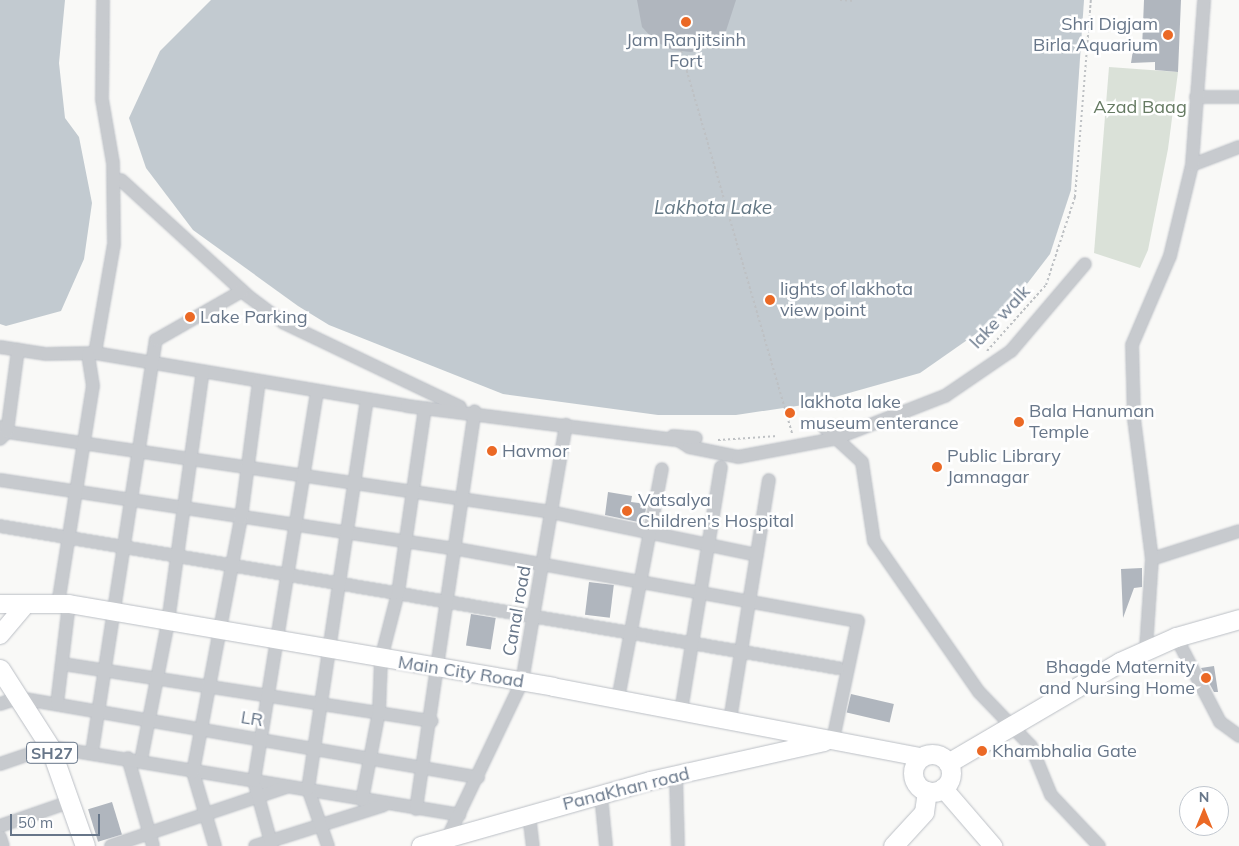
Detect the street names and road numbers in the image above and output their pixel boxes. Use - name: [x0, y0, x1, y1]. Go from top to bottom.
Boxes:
- street label: lake walk: [965, 281, 1035, 353]
- street label: Canal road: [498, 564, 536, 658]
- street label: Main City Road: [397, 651, 525, 693]
- street label: LR: [239, 707, 265, 731]
- road number: SH27: [26, 740, 78, 766]
- street label: PanaKhan road: [560, 763, 692, 815]

